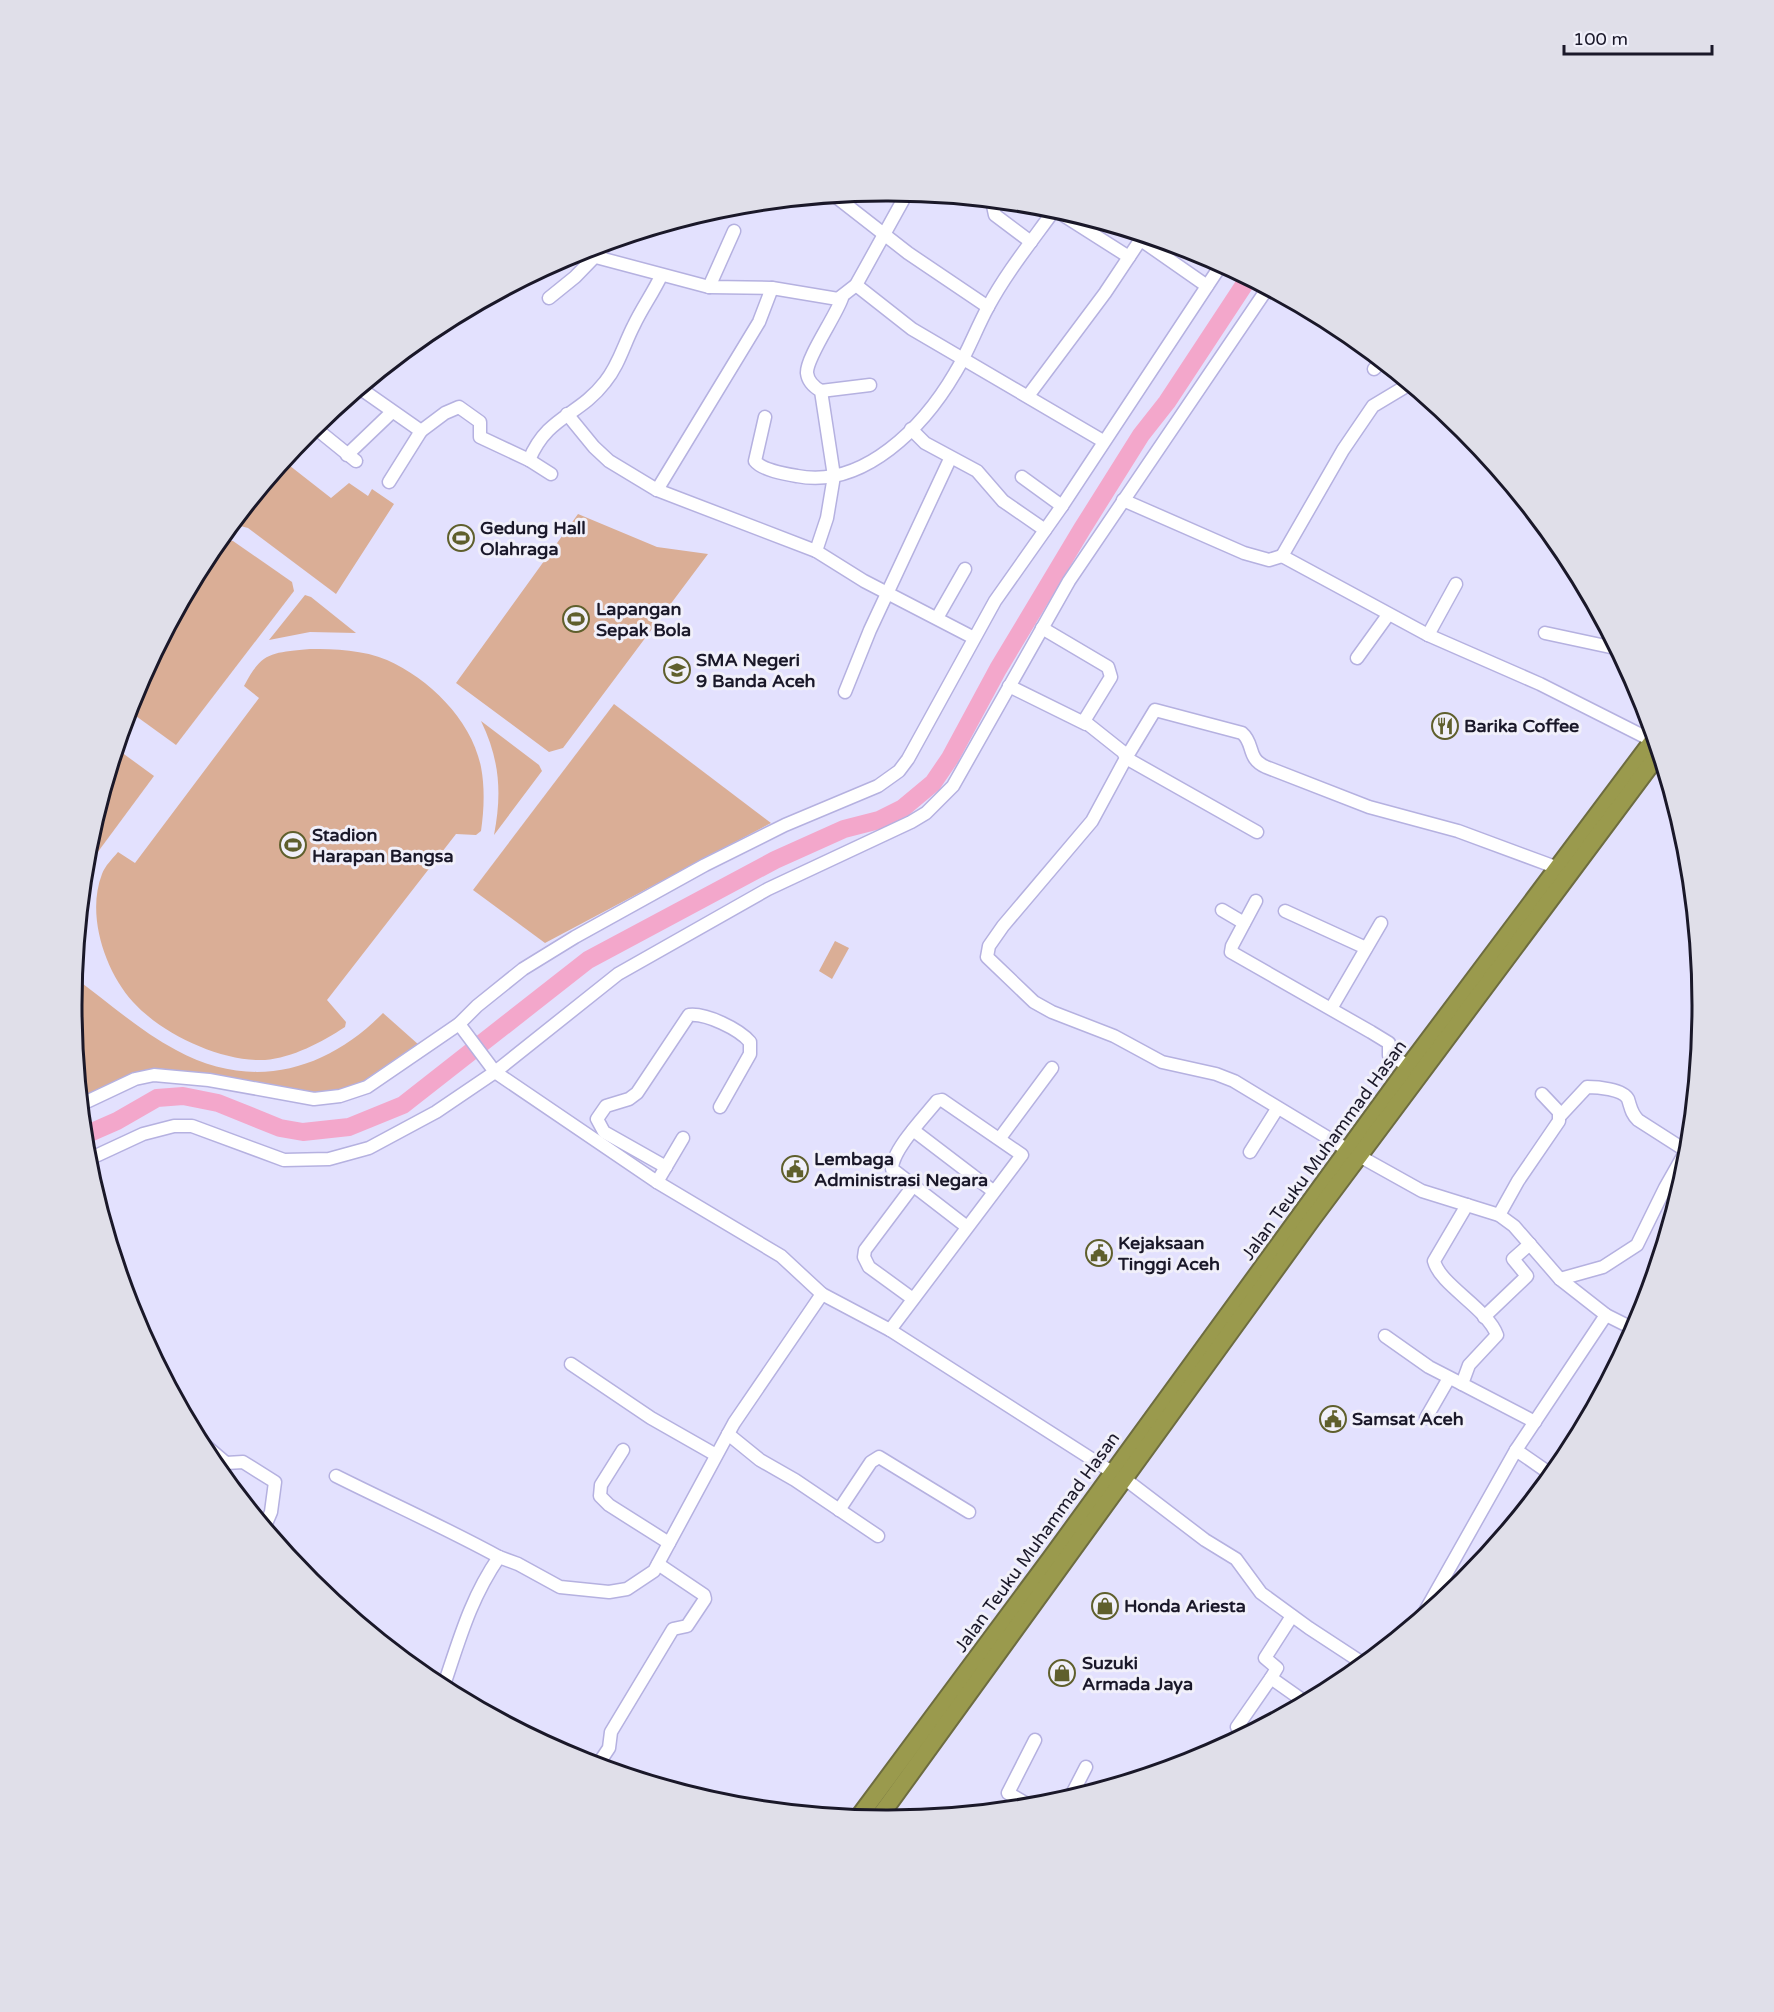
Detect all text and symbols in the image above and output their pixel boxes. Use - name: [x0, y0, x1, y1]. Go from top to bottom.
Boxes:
- scale bar: [1564, 18, 1712, 56]
- text: 100 m: [1573, 28, 1628, 50]
- place label: Gedung Hall Olahraga: [480, 517, 586, 560]
- sports icon: Gedung Hall Olahraga: [446, 523, 476, 553]
- place label: Lapangan Sepak Bola: [596, 598, 691, 641]
- sports icon: Lapangan Sepak Bola: [561, 604, 591, 634]
- place label: SMA Negeri 9 Banda Aceh: [696, 649, 816, 692]
- school or university icon: SMA Negeri 9 Banda Aceh: [662, 655, 692, 685]
- restaurant icon: Barika Coffee: [1430, 711, 1460, 741]
- place label: Barika Coffee: [1464, 715, 1579, 737]
- place label: Stadion Harapan Bangsa: [312, 824, 454, 867]
- sports icon: Stadion Harapan Bangsa: [278, 830, 308, 860]
- street label: Jalan Teuku Muhammad Hasan: [1237, 1036, 1411, 1264]
- place label: Lembaga Administrasi Negara: [814, 1148, 988, 1191]
- public building icon: Lembaga Administrasi Negara: [780, 1154, 810, 1184]
- place label: Kejaksaan Tinggi Aceh: [1117, 1232, 1220, 1275]
- public building icon: Kejaksaan Tinggi Aceh: [1084, 1238, 1114, 1268]
- public building icon: Samsat Aceh: [1318, 1404, 1348, 1434]
- place label: Samsat Aceh: [1352, 1408, 1464, 1430]
- street label: Jalan Teuku Muhammad Hasan: [950, 1428, 1124, 1656]
- shop icon: Honda Ariesta: [1090, 1591, 1120, 1621]
- place label: Honda Ariesta: [1124, 1595, 1246, 1617]
- place label: Suzuki Armada Jaya: [1082, 1652, 1193, 1695]
- shop icon: Suzuki Armada Jaya: [1047, 1658, 1077, 1688]

